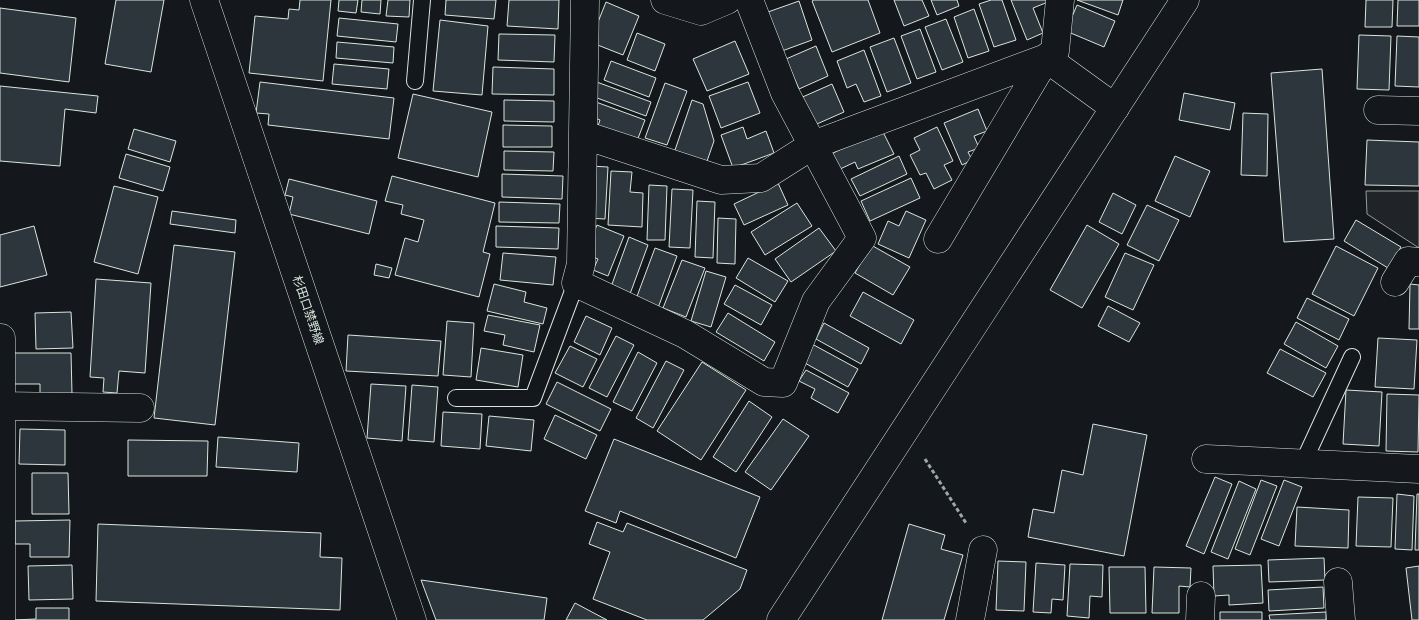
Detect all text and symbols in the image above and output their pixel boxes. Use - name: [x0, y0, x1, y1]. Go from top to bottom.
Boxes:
- street label: 杉田口禁野線: [290, 274, 326, 346]

